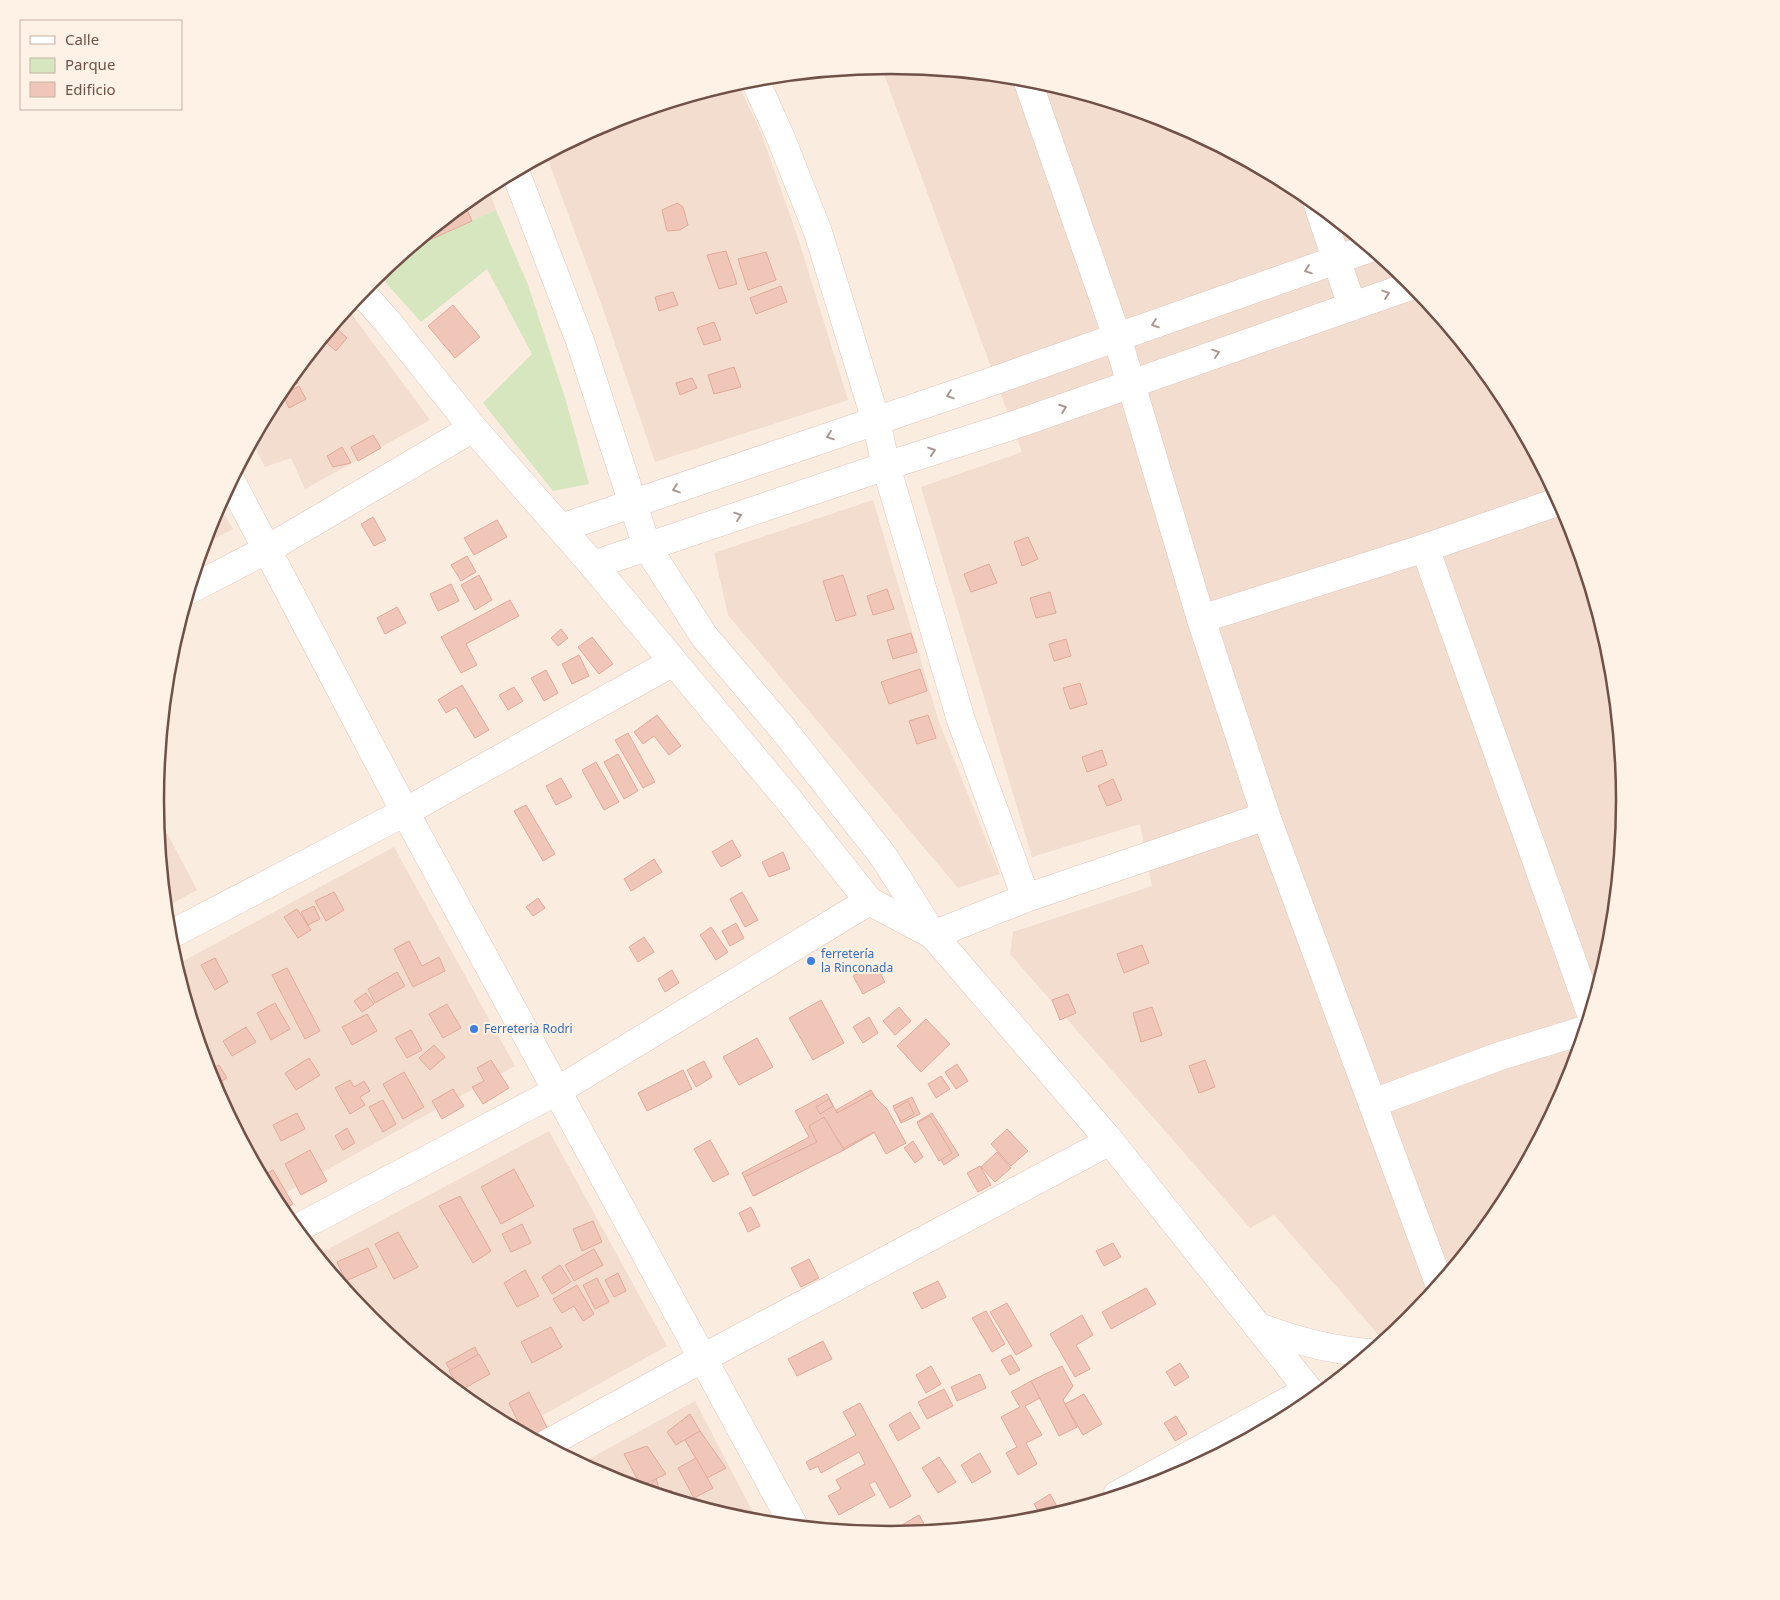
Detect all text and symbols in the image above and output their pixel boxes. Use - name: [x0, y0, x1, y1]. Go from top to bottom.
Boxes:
- legend: [20, 20, 182, 110]
- text: Calle: [65, 29, 99, 49]
- text: Parque: [65, 54, 115, 74]
- text: Edificio: [65, 79, 116, 99]
- one-way arrow: [1304, 264, 1313, 274]
- one-way arrow: [1381, 290, 1390, 300]
- one-way arrow: [1151, 318, 1159, 328]
- one-way arrow: [1211, 349, 1220, 359]
- one-way arrow: [947, 389, 955, 399]
- one-way arrow: [1058, 404, 1067, 414]
- one-way arrow: [826, 431, 834, 441]
- one-way arrow: [928, 447, 936, 457]
- one-way arrow: [672, 483, 681, 493]
- one-way arrow: [734, 512, 742, 522]
- place label: ferretería la Rinconada: [821, 945, 893, 976]
- marker: ferretería la Rinconada: [805, 955, 817, 967]
- place label: Ferreteria Rodri: [484, 1020, 573, 1037]
- marker: Ferreteria Rodri: [468, 1023, 480, 1035]

